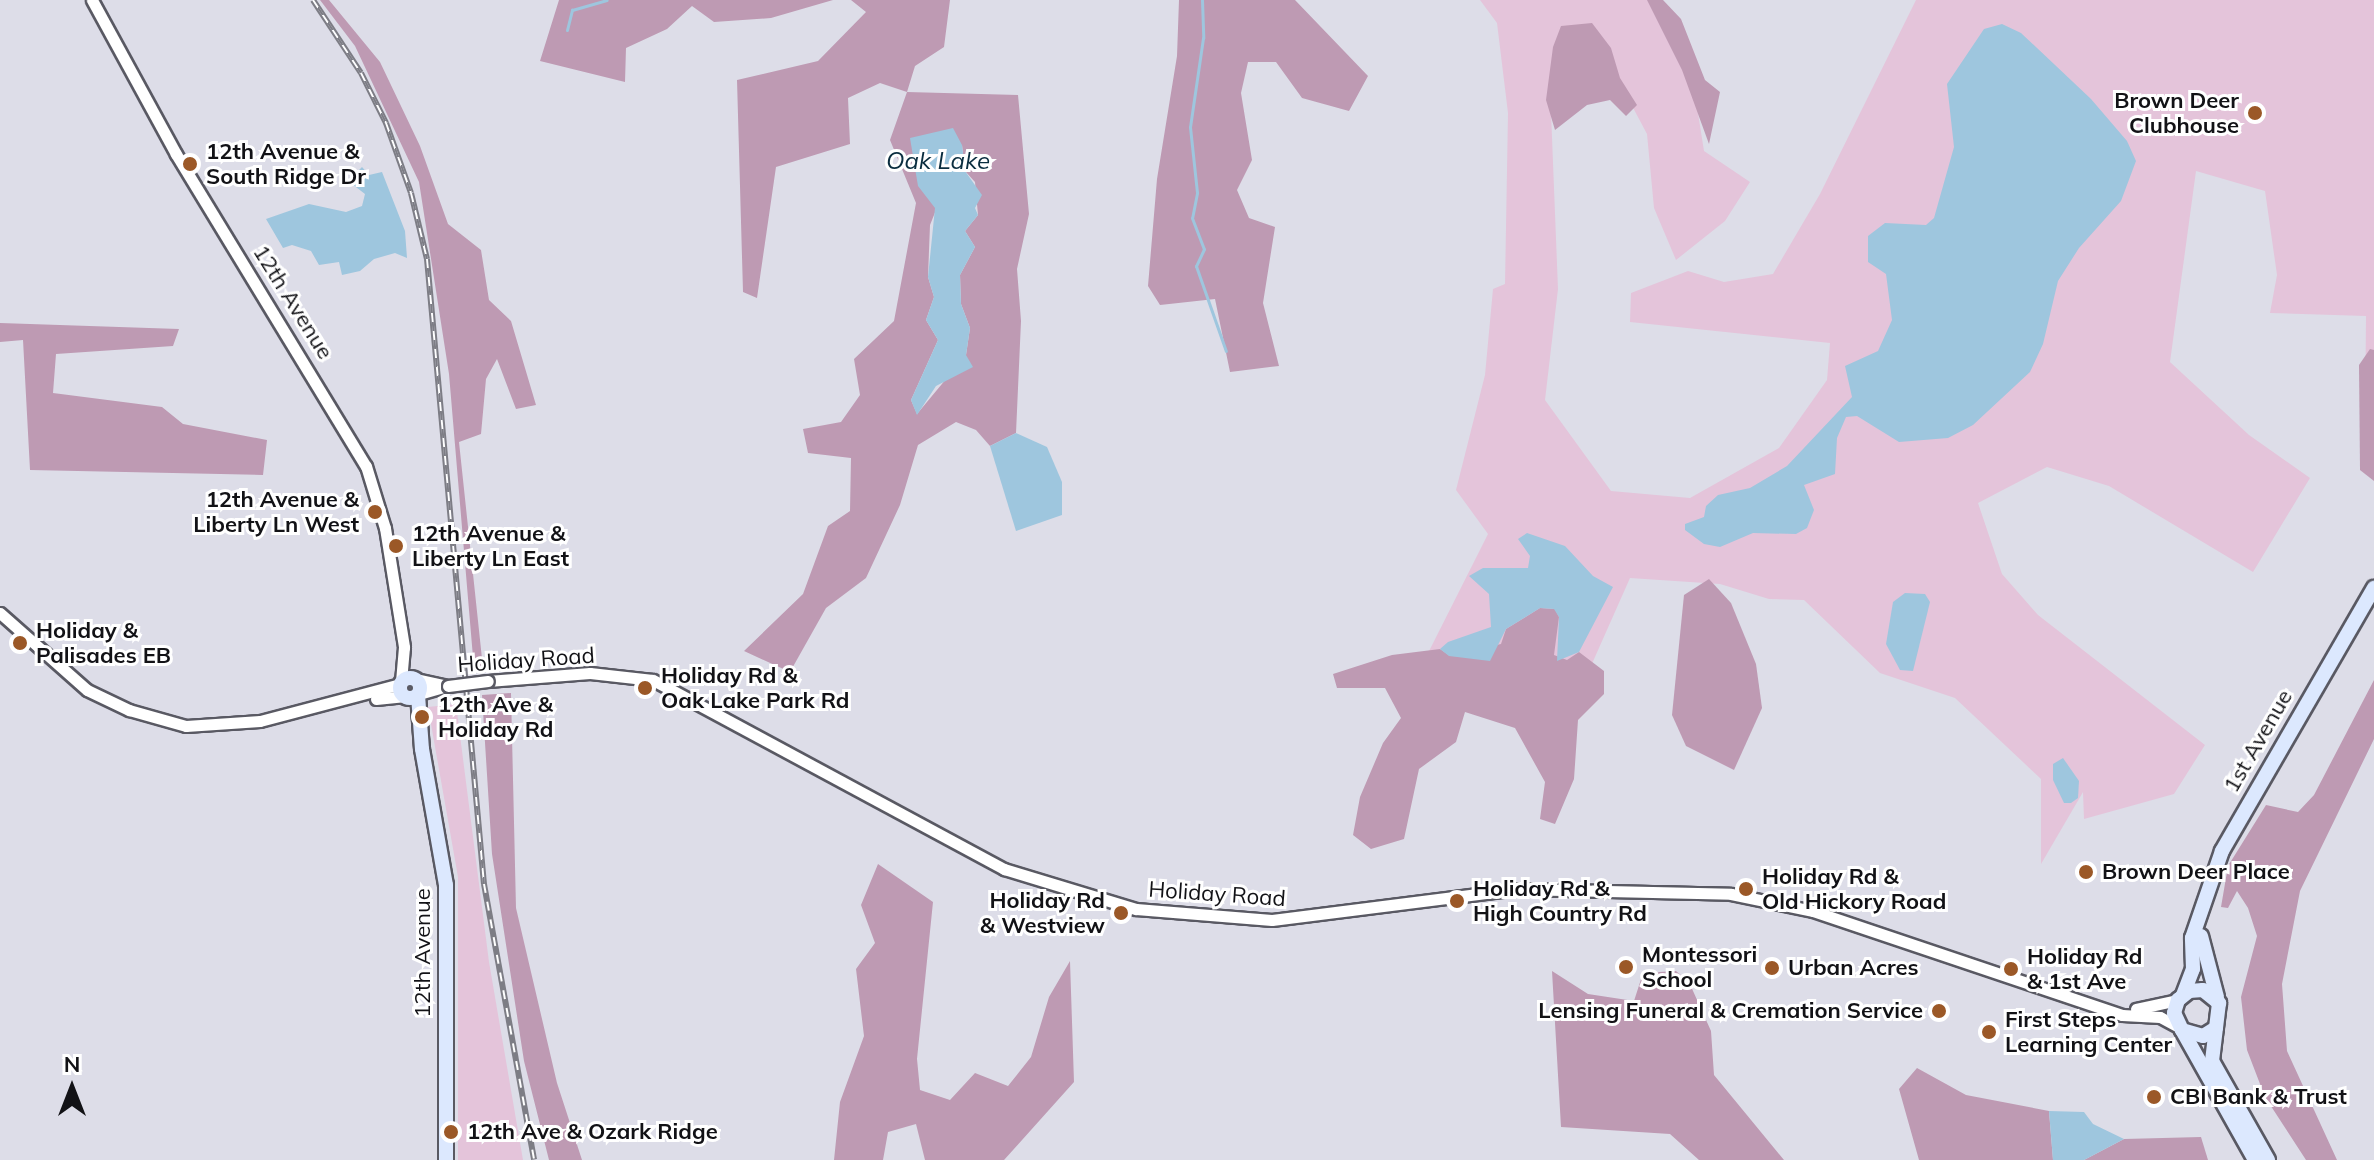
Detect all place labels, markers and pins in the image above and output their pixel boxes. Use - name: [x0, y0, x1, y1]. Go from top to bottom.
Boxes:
- place label: Brown Deer Clubhouse: [2114, 87, 2239, 138]
- marker: Brown Deer Clubhouse: [2246, 104, 2264, 122]
- place label: 12th Avenue & South Ridge Dr: [206, 138, 366, 190]
- marker: 12th Avenue & South Ridge Dr: [181, 155, 199, 173]
- place label: 12th Avenue & Liberty Ln West: [193, 486, 359, 538]
- marker: 12th Avenue & Liberty Ln West: [366, 503, 384, 521]
- place label: 12th Avenue & Liberty Ln East: [412, 520, 569, 572]
- marker: 12th Avenue & Liberty Ln East: [387, 537, 405, 555]
- place label: Holiday & Palisades EB: [36, 617, 171, 668]
- marker: Holiday & Palisades EB: [11, 634, 29, 652]
- place label: Holiday Rd & Oak Lake Park Rd: [661, 662, 849, 714]
- marker: Holiday Rd & Oak Lake Park Rd: [636, 679, 654, 697]
- place label: 12th Ave & Holiday Rd: [438, 691, 553, 742]
- marker: 12th Ave & Holiday Rd: [413, 708, 431, 726]
- place label: Brown Deer Place: [2102, 859, 2290, 885]
- place label: Holiday Rd & Old Hickory Road: [1762, 863, 1946, 914]
- marker: Brown Deer Place: [2077, 863, 2095, 881]
- place label: Holiday Rd & High Country Rd: [1473, 875, 1647, 926]
- marker: Holiday Rd & Old Hickory Road: [1737, 880, 1755, 898]
- place label: Holiday Rd & Westview: [980, 887, 1105, 938]
- marker: Holiday Rd & High Country Rd: [1448, 892, 1466, 910]
- marker: Holiday Rd & Westview: [1112, 904, 1130, 922]
- place label: Montessori School: [1642, 941, 1757, 992]
- place label: Holiday Rd & 1st Ave: [2027, 943, 2142, 994]
- place label: Urban Acres: [1788, 955, 1919, 981]
- marker: Montessori School: [1617, 958, 1635, 976]
- marker: Urban Acres: [1763, 959, 1781, 977]
- marker: Holiday Rd & 1st Ave: [2002, 960, 2020, 978]
- place label: Lensing Funeral & Cremation Service: [1538, 998, 1923, 1024]
- marker: Lensing Funeral & Cremation Service: [1930, 1002, 1948, 1020]
- place label: First Steps Learning Center: [2005, 1006, 2172, 1058]
- marker: First Steps Learning Center: [1980, 1023, 1998, 1041]
- place label: CBI Bank & Trust: [2170, 1084, 2347, 1110]
- marker: CBI Bank & Trust: [2145, 1088, 2163, 1106]
- place label: 12th Ave & Ozark Ridge: [467, 1119, 718, 1145]
- marker: 12th Ave & Ozark Ridge: [442, 1123, 460, 1141]

